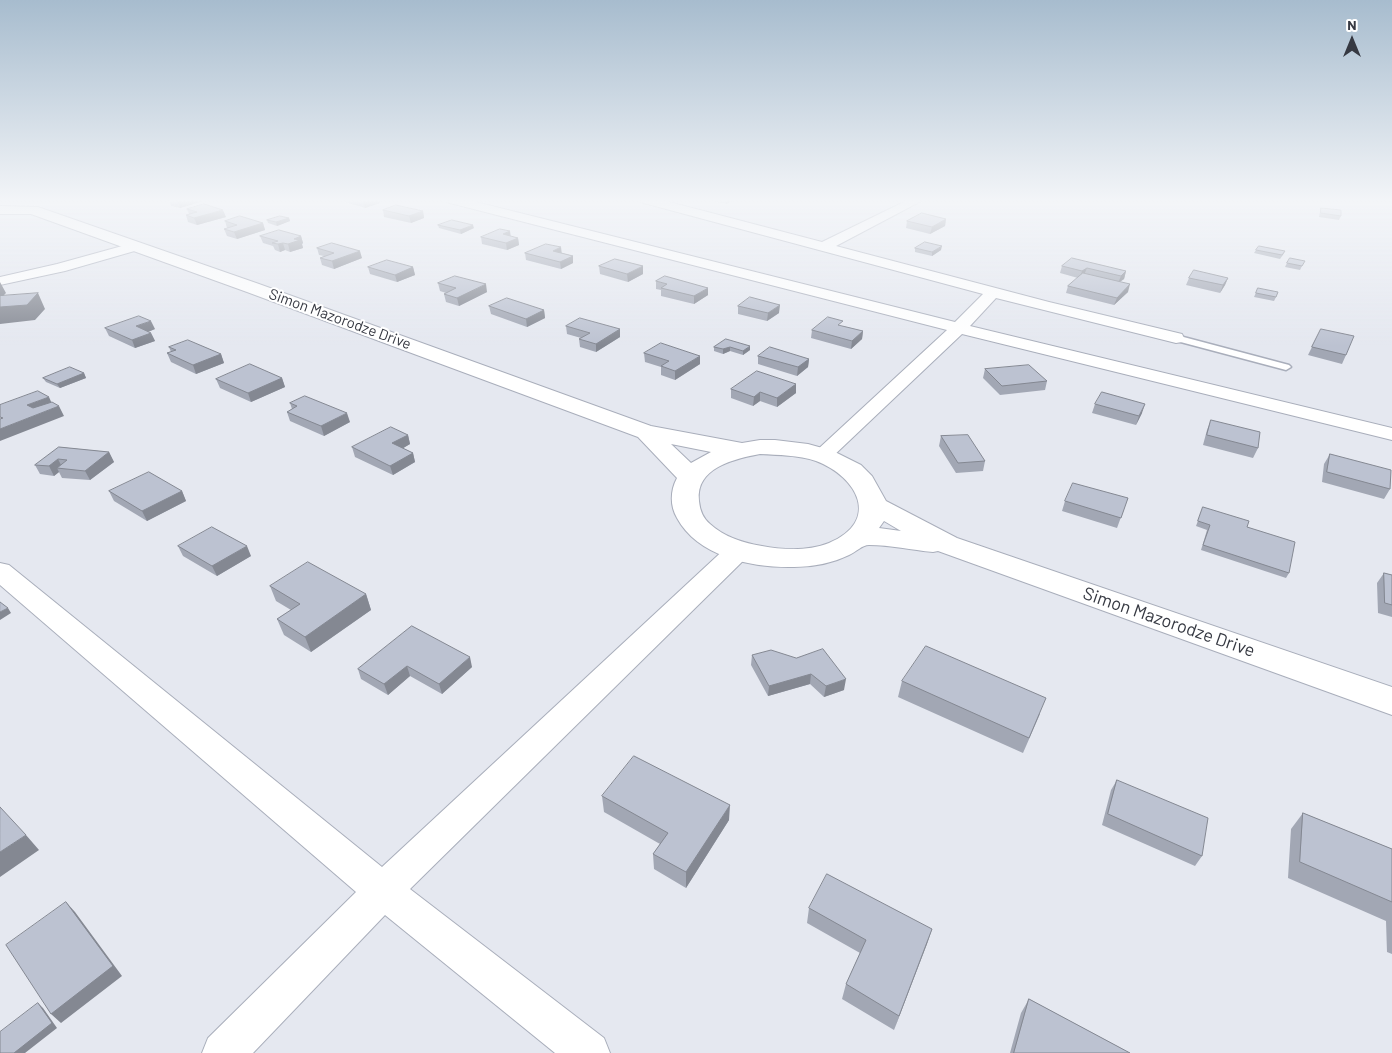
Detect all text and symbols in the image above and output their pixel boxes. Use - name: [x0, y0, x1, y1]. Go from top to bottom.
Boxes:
- north arrow: [1327, 15, 1377, 65]
- text: N: [1347, 16, 1357, 33]
- street label: Simon Mazorodze Drive: [266, 285, 414, 353]
- street label: Simon Mazorodze Drive: [1080, 582, 1258, 662]

